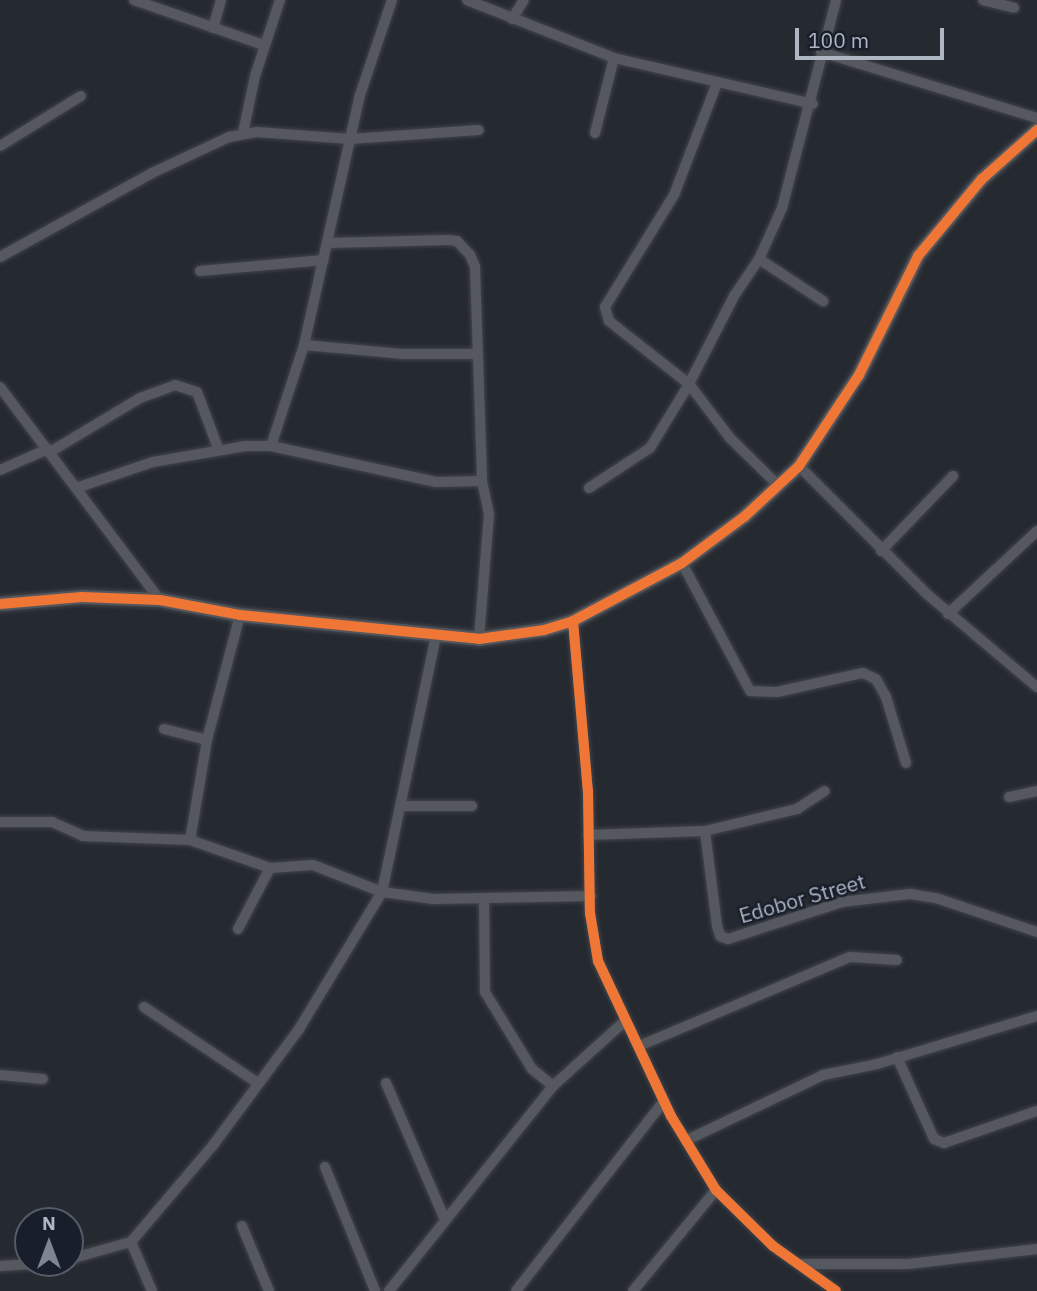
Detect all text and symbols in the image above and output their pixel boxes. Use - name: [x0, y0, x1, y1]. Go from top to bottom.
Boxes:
- scale bar: [799, 14, 948, 58]
- text: 100 m: [808, 26, 869, 54]
- street label: Edobor Street: [736, 868, 868, 928]
- north arrow: [14, 1207, 84, 1277]
- text: N: [42, 1211, 56, 1235]

